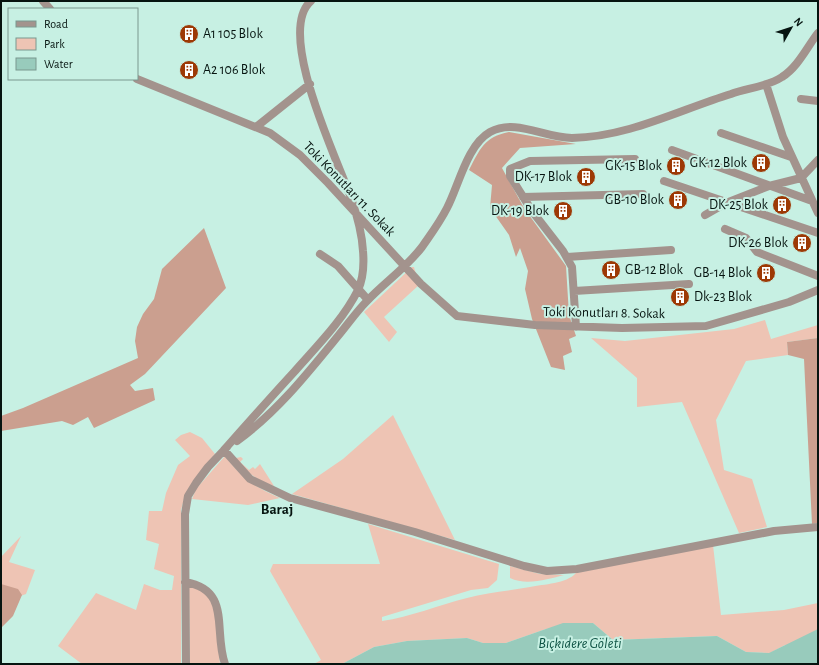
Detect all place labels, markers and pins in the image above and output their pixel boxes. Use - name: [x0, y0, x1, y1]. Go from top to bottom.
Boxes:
- building icon: A1 105 Blok: [178, 23, 200, 45]
- place label: A1 105 Blok: [203, 27, 263, 41]
- building icon: A2 106 Blok: [178, 59, 200, 81]
- place label: A2 106 Blok: [203, 63, 266, 77]
- building icon: GK-12 Blok: [750, 152, 772, 174]
- building icon: GK-15 Blok: [665, 155, 687, 177]
- place label: GK-12 Blok: [690, 156, 748, 170]
- place label: GK-15 Blok: [605, 159, 663, 173]
- building icon: DK-17 Blok: [575, 166, 597, 188]
- place label: DK-17 Blok: [515, 170, 573, 184]
- building icon: GB-10 Blok: [667, 189, 689, 211]
- place label: GB-10 Blok: [605, 193, 665, 207]
- building icon: DK-25 Blok: [771, 194, 793, 216]
- place label: DK-25 Blok: [709, 198, 769, 212]
- building icon: DK-19 Blok: [552, 200, 574, 222]
- place label: DK-19 Blok: [491, 204, 550, 218]
- building icon: DK-26 Blok: [791, 232, 813, 254]
- place label: DK-26 Blok: [728, 236, 789, 250]
- building icon: GB-12 Blok: [600, 259, 622, 281]
- building icon: GB-14 Blok: [755, 262, 777, 284]
- place label: GB-12 Blok: [625, 263, 684, 277]
- place label: GB-14 Blok: [694, 266, 753, 280]
- building icon: Dk-23 Blok: [669, 286, 691, 308]
- place label: Dk-23 Blok: [694, 290, 753, 304]

